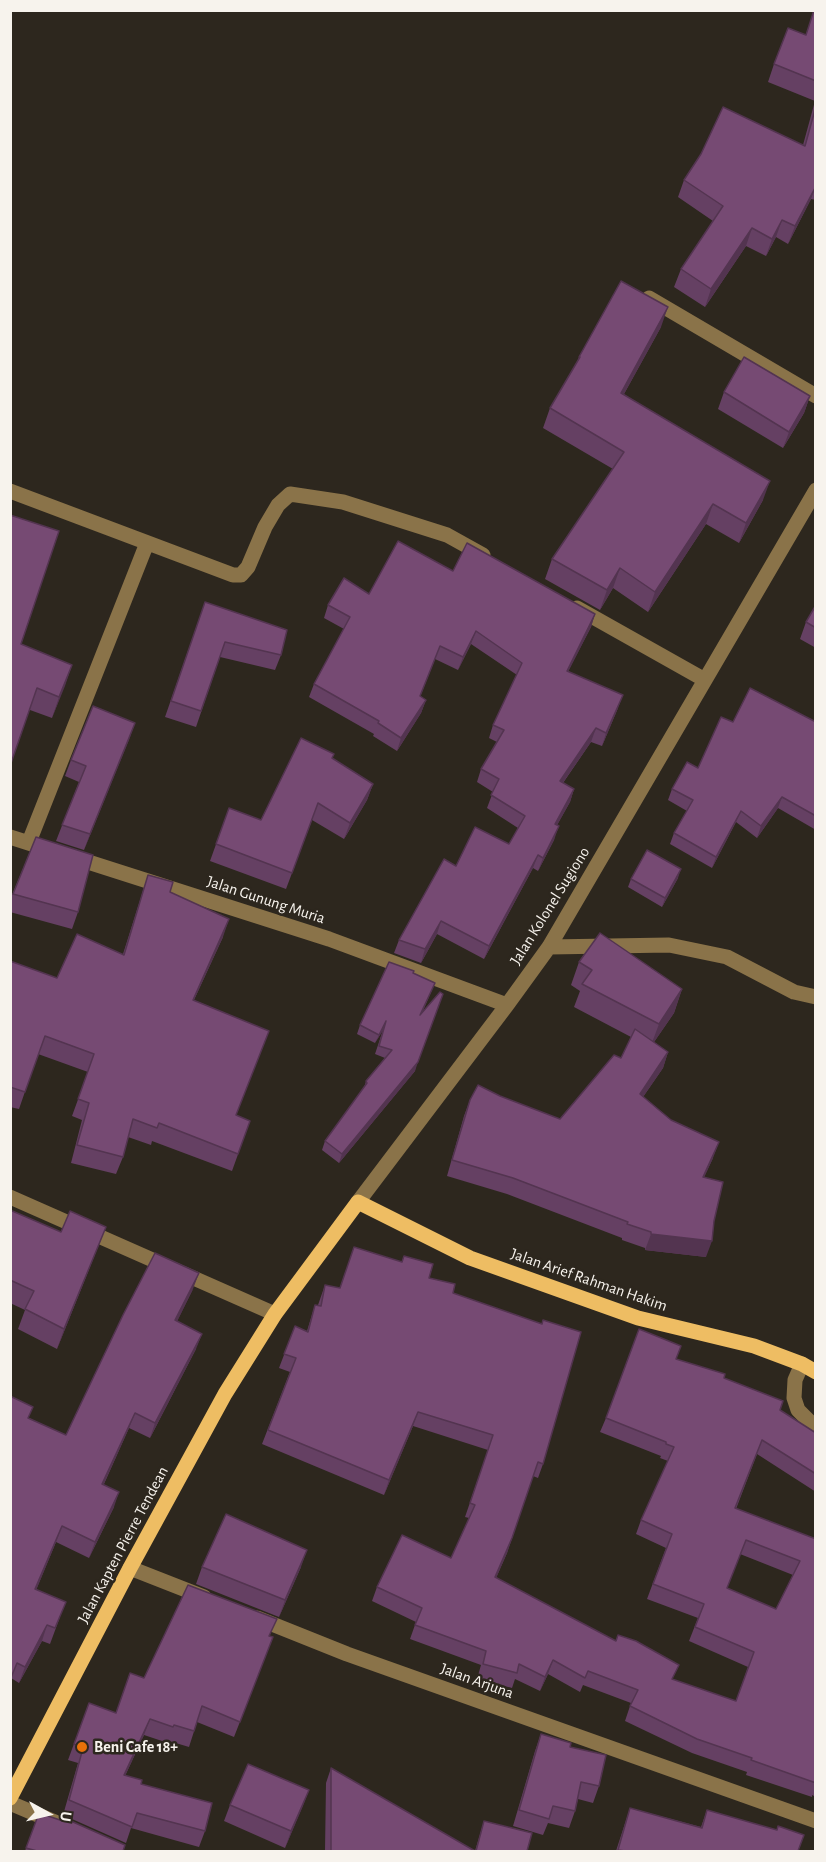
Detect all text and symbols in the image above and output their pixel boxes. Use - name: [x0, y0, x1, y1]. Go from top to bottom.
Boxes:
- street label: Jalan Kolonel Sugiono: [506, 843, 594, 969]
- street label: Jalan Gunung Muria: [205, 872, 327, 928]
- street label: Jalan Arief Rahman Hakim: [508, 1244, 670, 1316]
- street label: Jalan Kapten Pierre Tendean: [73, 1463, 173, 1627]
- street label: Jalan Arjuna: [438, 1659, 516, 1703]
- place label: Beni Cafe 18+: [94, 1737, 178, 1757]
- marker: Beni Cafe 18+: [75, 1740, 89, 1754]
- north arrow: [18, 1784, 78, 1844]
- text: U: [57, 1810, 74, 1823]

